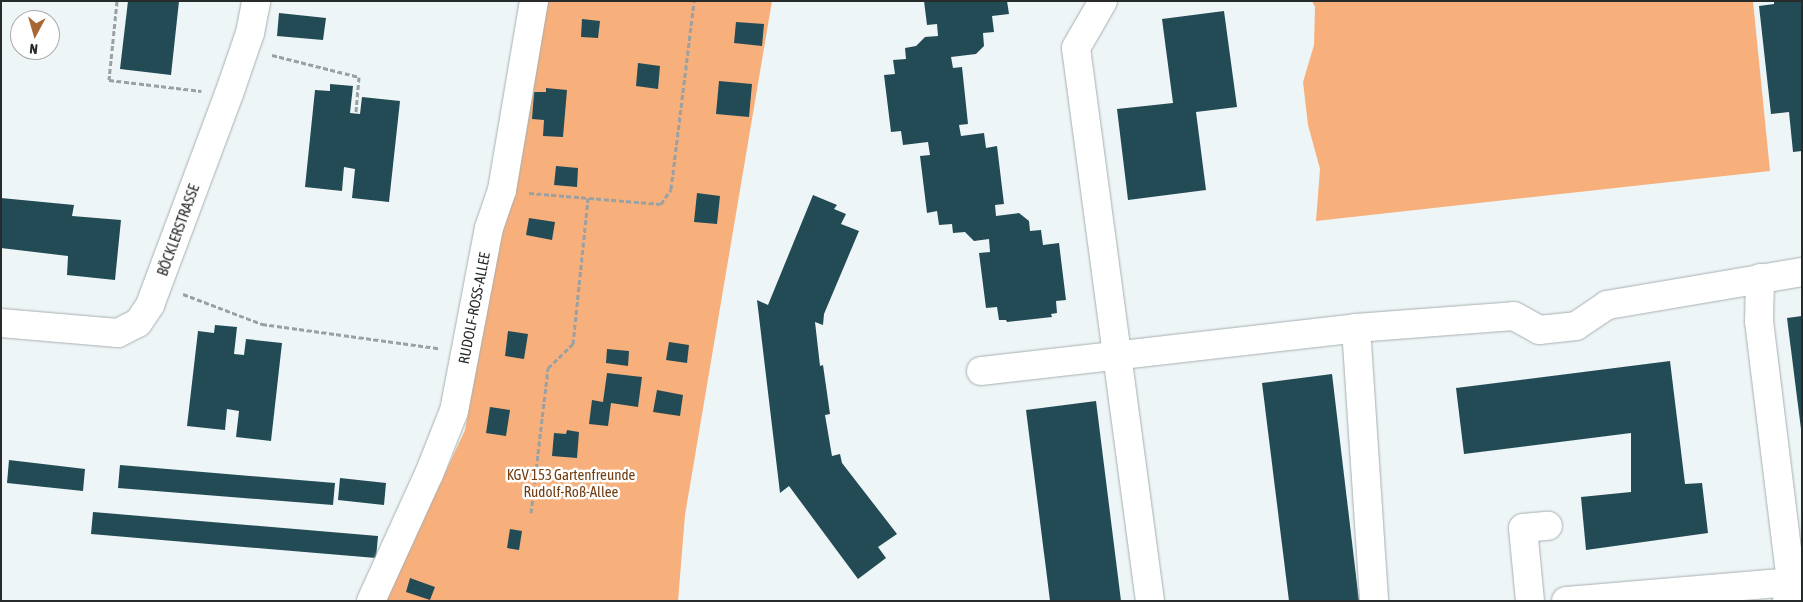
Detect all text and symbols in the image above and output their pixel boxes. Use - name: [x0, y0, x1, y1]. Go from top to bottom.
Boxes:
- north arrow: [10, 10, 60, 60]
- text: N: [29, 41, 38, 57]
- street label: BÖCKLERSTRASSE: [153, 182, 203, 278]
- street label: RUDOLF-ROSS-ALLEE: [454, 251, 494, 365]
- park label: KGV 153 Gartenfreunde Rudolf-Roß-Allee: [507, 465, 635, 500]

